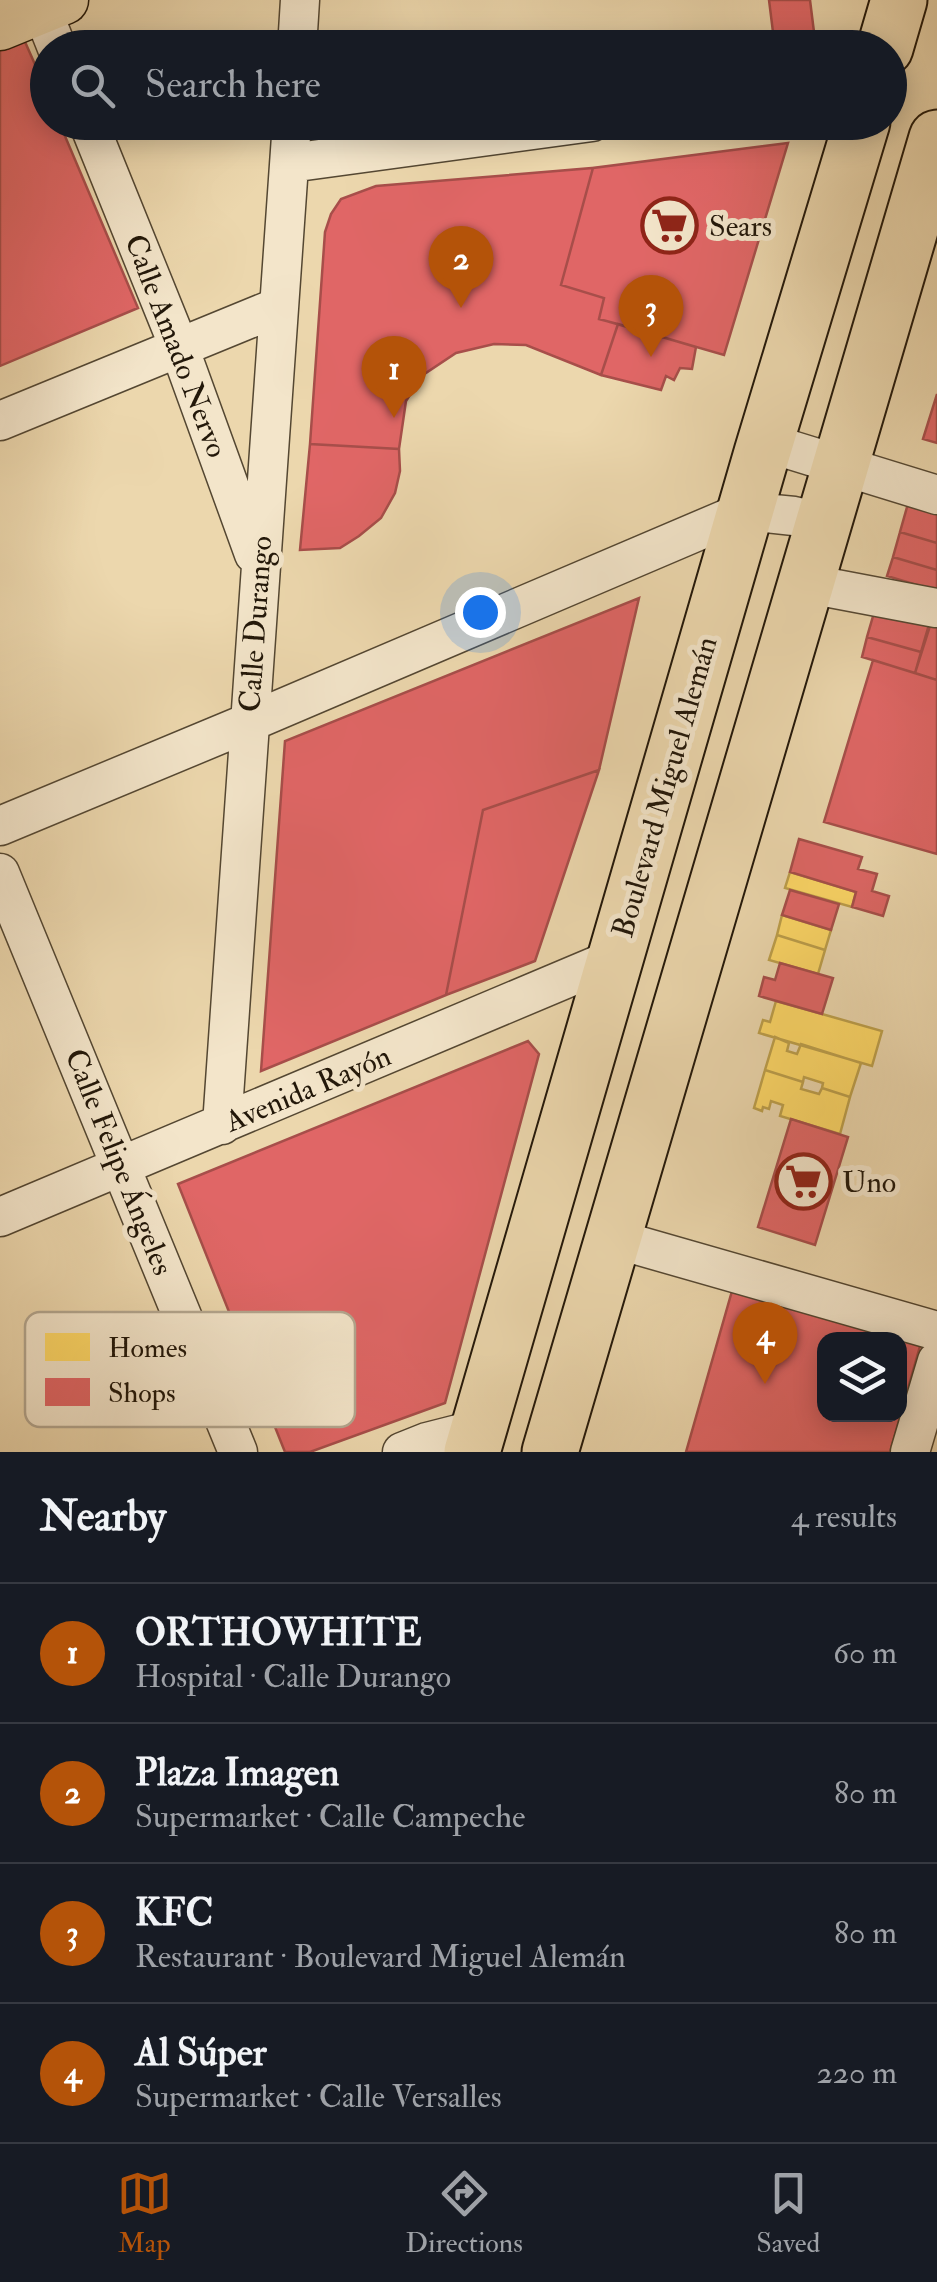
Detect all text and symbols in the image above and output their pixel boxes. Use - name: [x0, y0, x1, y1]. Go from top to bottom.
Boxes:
- search box: [30, 30, 907, 140]
- icon: search: [65, 58, 120, 113]
- text: Search here: [145, 61, 321, 109]
- supermarket icon: Sears: [640, 196, 700, 256]
- place label: Sears: [709, 208, 772, 245]
- pin: 2: [428, 226, 494, 308]
- street label: Calle Amado Nervo: [116, 229, 236, 463]
- pin: 3: [618, 274, 684, 357]
- pin: 1: [362, 336, 426, 418]
- street label: Calle Durango: [231, 535, 281, 713]
- your location: [455, 587, 506, 638]
- street label: Boulevard Miguel Alemán: [604, 632, 726, 942]
- street label: Avenida Rayón: [219, 1037, 397, 1141]
- street label: Calle Felipe Ángeles: [57, 1043, 181, 1281]
- supermarket icon: Uno: [773, 1152, 833, 1212]
- place label: Uno: [842, 1164, 896, 1201]
- pin: 4: [732, 1302, 798, 1384]
- legend: [25, 1312, 355, 1427]
- text: Homes: [108, 1331, 187, 1366]
- map controls: [817, 1332, 907, 1422]
- button: layers: [817, 1332, 907, 1422]
- text: Shops: [108, 1376, 175, 1411]
- text: Nearby: [40, 1491, 166, 1543]
- text: 4 results: [791, 1497, 897, 1537]
- text: ORTHOWHITE: [135, 1609, 422, 1657]
- text: 1: [67, 1633, 78, 1673]
- text: 60 m: [833, 1633, 897, 1673]
- text: Hospital · Calle Durango: [135, 1657, 451, 1697]
- text: Plaza Imagen: [135, 1749, 339, 1797]
- text: 2: [64, 1773, 81, 1813]
- text: 80 m: [834, 1773, 897, 1813]
- text: Supermarket · Calle Campeche: [135, 1797, 525, 1837]
- text: KFC: [135, 1889, 213, 1937]
- text: 3: [66, 1913, 79, 1953]
- text: 80 m: [834, 1913, 897, 1953]
- text: Restaurant · Boulevard Miguel Alemán: [135, 1937, 626, 1977]
- text: Al Súper: [135, 2029, 267, 2077]
- text: 4: [64, 2053, 81, 2093]
- text: 220 m: [817, 2053, 897, 2093]
- text: Supermarket · Calle Versalles: [135, 2077, 502, 2117]
- tab: Map: [117, 2166, 172, 2261]
- tab: Directions: [405, 2166, 523, 2261]
- tab: Saved: [756, 2166, 820, 2261]

